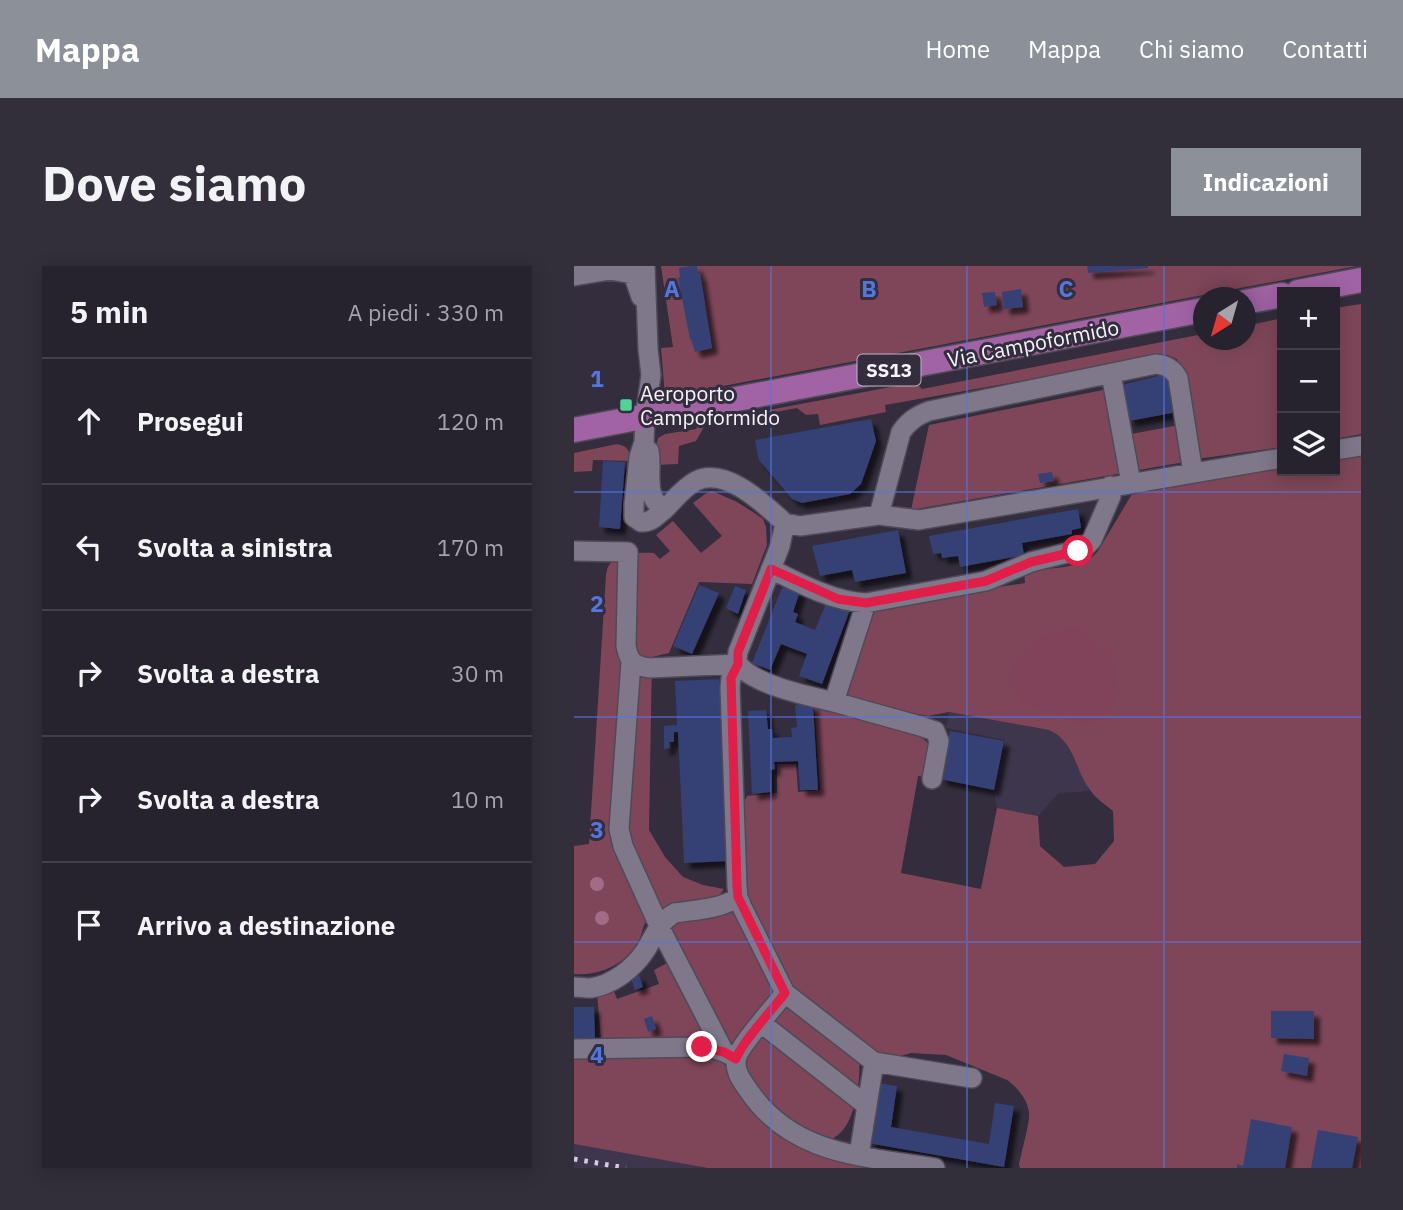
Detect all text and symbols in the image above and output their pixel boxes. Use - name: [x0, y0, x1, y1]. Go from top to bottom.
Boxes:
- text: Mappa: [35, 28, 140, 71]
- text: Home: [926, 33, 990, 65]
- text: Mappa: [1028, 33, 1101, 65]
- text: Chi siamo: [1139, 33, 1244, 65]
- text: Contatti: [1282, 33, 1368, 65]
- button: Indicazioni: [1171, 148, 1361, 216]
- text: Dove siamo: [42, 151, 307, 214]
- text: A: [664, 273, 680, 303]
- text: B: [861, 273, 877, 303]
- text: C: [1059, 273, 1074, 303]
- north arrow: [1193, 287, 1256, 350]
- map controls: [1277, 287, 1340, 476]
- button: +: [1277, 287, 1340, 350]
- text: 5 min: [70, 292, 148, 331]
- text: A piedi · 330 m: [348, 297, 504, 327]
- street label: Via Campoformido: [945, 313, 1121, 373]
- button: −: [1277, 350, 1340, 413]
- road number: SS13: [858, 354, 920, 386]
- text: 1: [590, 363, 604, 393]
- place label: Aeroporto Campoformido: [640, 379, 780, 431]
- marker: Aeroporto Campoformido: [618, 397, 634, 413]
- icon: ahead: [70, 402, 108, 440]
- text: Prosegui: [137, 404, 244, 438]
- text: 120 m: [437, 406, 504, 436]
- button: layers: [1277, 413, 1340, 476]
- icon: left: [70, 528, 108, 566]
- text: Svolta a sinistra: [137, 530, 333, 564]
- text: 170 m: [437, 532, 504, 562]
- route start: [1062, 535, 1093, 566]
- text: 2: [590, 588, 604, 618]
- icon: right: [70, 654, 108, 692]
- text: Svolta a destra: [137, 656, 319, 690]
- text: 30 m: [451, 658, 504, 688]
- icon: right: [70, 780, 108, 818]
- text: Svolta a destra: [137, 782, 319, 816]
- text: 10 m: [451, 784, 504, 814]
- text: 3: [590, 814, 604, 844]
- icon: arrive: [70, 906, 108, 944]
- text: Arrivo a destinazione: [137, 908, 395, 942]
- route end: [686, 1031, 717, 1062]
- text: 4: [590, 1039, 604, 1069]

